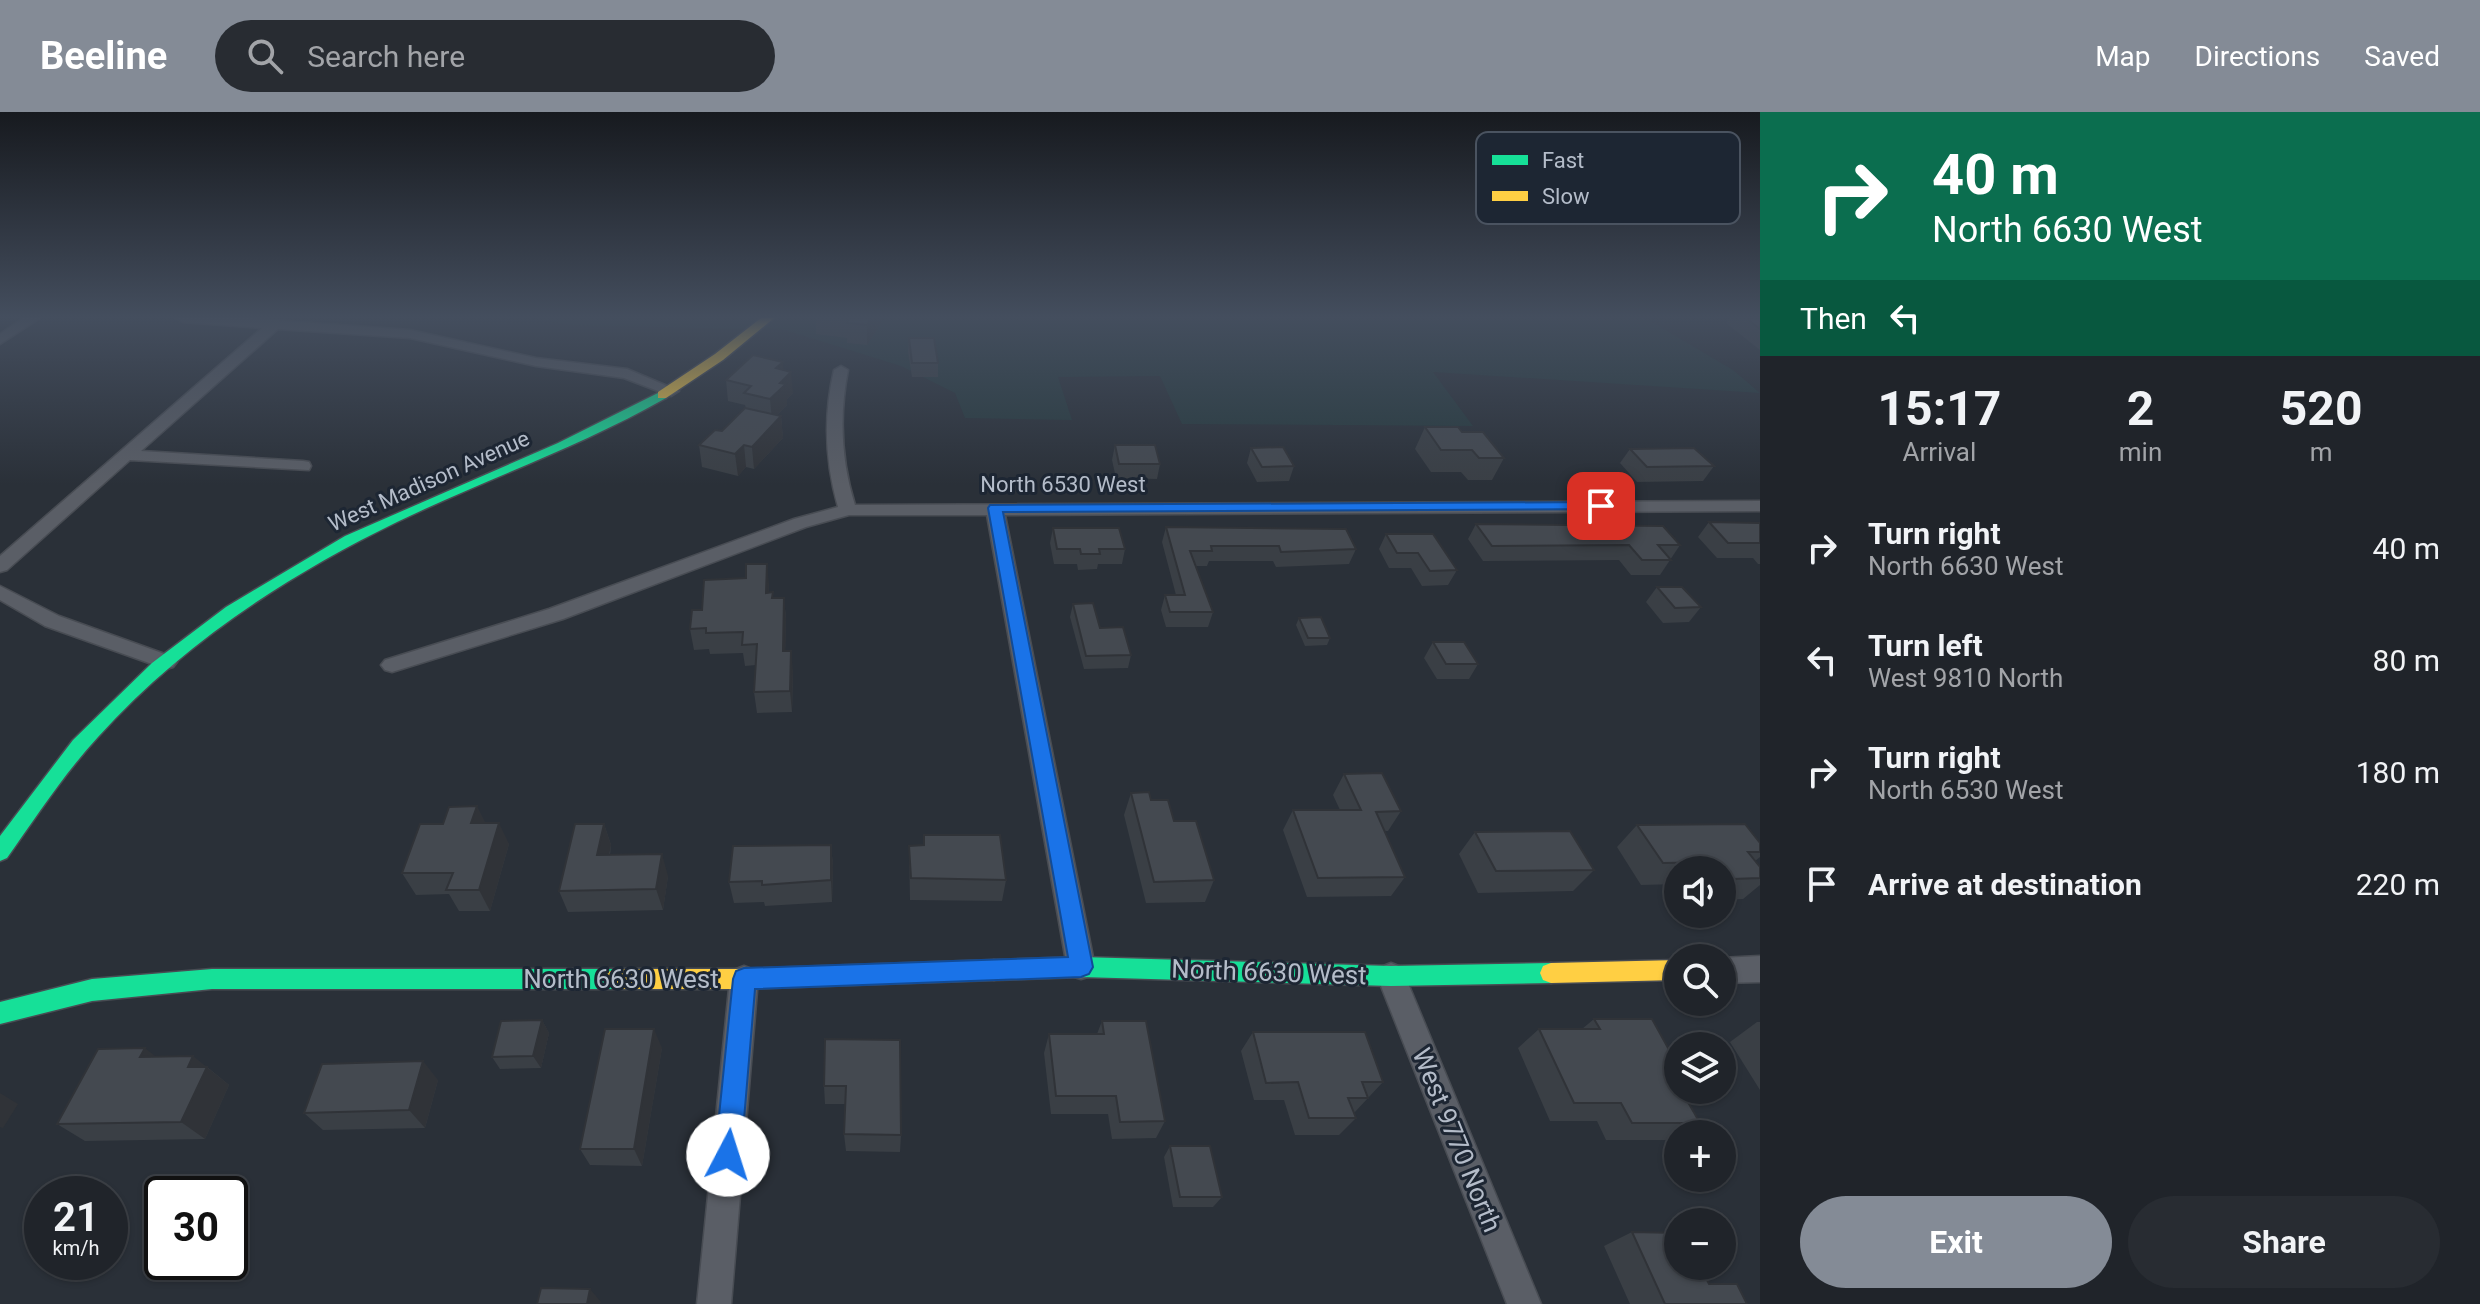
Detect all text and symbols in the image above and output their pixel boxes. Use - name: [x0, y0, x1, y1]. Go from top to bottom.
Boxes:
- search box: [215, 20, 775, 92]
- text: Beeline: [40, 34, 167, 78]
- icon: search: [243, 34, 287, 78]
- text: Search here: [307, 39, 465, 74]
- text: Map: [2095, 40, 2151, 73]
- text: Directions: [2195, 40, 2320, 73]
- text: Saved: [2364, 40, 2440, 73]
- legend: [1476, 132, 1740, 224]
- text: 40 m: [1932, 142, 2059, 208]
- icon: right: [1800, 144, 1904, 248]
- text: Fast: [1542, 148, 1584, 173]
- text: Slow: [1542, 184, 1590, 209]
- text: North 6630 West: [1932, 209, 2203, 251]
- icon: left: [1883, 296, 1927, 340]
- text: Then: [1800, 301, 1867, 336]
- text: 15:17: [1878, 380, 2001, 437]
- text: 2: [2127, 380, 2154, 437]
- text: 520: [2280, 380, 2362, 437]
- street label: West Madison Avenue: [325, 425, 533, 537]
- text: Arrival: [1903, 437, 1976, 467]
- text: min: [2119, 437, 2162, 467]
- text: m: [2310, 437, 2333, 467]
- street label: North 6530 West: [980, 472, 1146, 497]
- pin: [1567, 472, 1635, 540]
- icon: arrive: [1579, 484, 1623, 528]
- text: Turn right: [1868, 516, 2001, 551]
- icon: right: [1800, 526, 1844, 570]
- text: 40 m: [2373, 531, 2440, 566]
- text: North 6630 West: [1868, 551, 2063, 581]
- text: Turn left: [1868, 628, 1983, 663]
- icon: left: [1800, 638, 1844, 682]
- text: 80 m: [2373, 643, 2440, 678]
- text: West 9810 North: [1868, 663, 2063, 693]
- text: Turn right: [1868, 740, 2001, 775]
- icon: right: [1800, 750, 1844, 794]
- text: 180 m: [2356, 755, 2440, 790]
- text: North 6530 West: [1868, 775, 2063, 805]
- map controls: [1664, 856, 1736, 1280]
- button: sound: [1664, 856, 1736, 928]
- icon: arrive: [1800, 862, 1844, 906]
- text: Arrive at destination: [1868, 867, 2142, 902]
- text: 220 m: [2356, 867, 2440, 902]
- button: search: [1664, 944, 1736, 1016]
- street label: North 6630 West: [1171, 954, 1367, 990]
- street label: North 6630 West: [523, 964, 719, 994]
- button: layers: [1664, 1032, 1736, 1104]
- street label: West 9770 North: [1406, 1044, 1508, 1236]
- position arrow: [686, 1113, 770, 1197]
- button: +: [1664, 1120, 1736, 1192]
- speed limit sign: 30: [144, 1176, 248, 1280]
- text: 21: [53, 1194, 99, 1241]
- button: Exit: [1800, 1196, 2112, 1288]
- button: Share: [2128, 1196, 2440, 1288]
- button: −: [1664, 1208, 1736, 1280]
- text: km/h: [53, 1236, 99, 1260]

